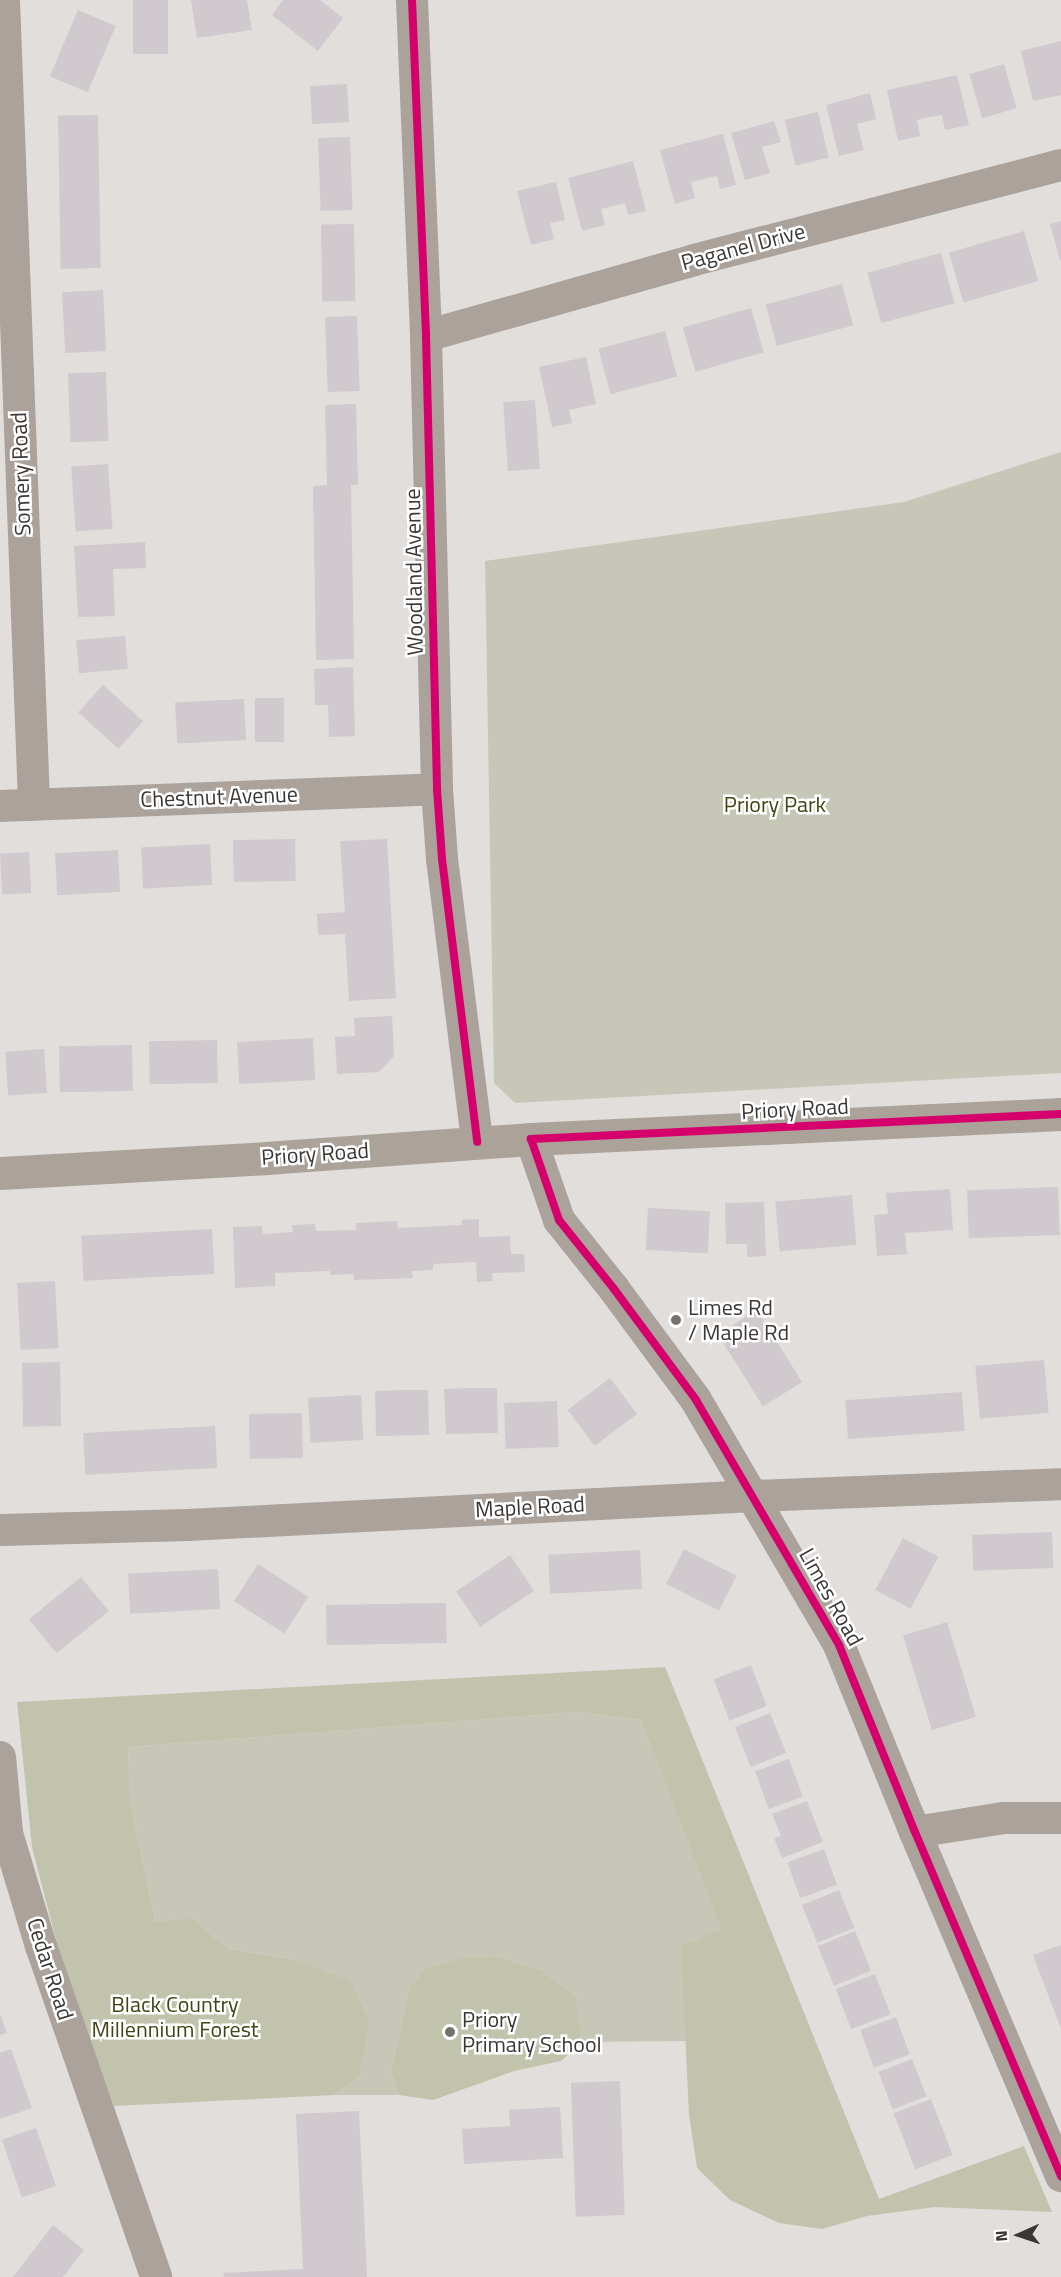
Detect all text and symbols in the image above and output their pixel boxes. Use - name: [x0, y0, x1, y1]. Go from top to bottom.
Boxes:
- street label: Paganel Drive: [678, 218, 808, 276]
- street label: Somery Road: [6, 412, 36, 536]
- street label: Woodland Avenue: [399, 488, 429, 656]
- street label: Chestnut Avenue: [140, 781, 298, 813]
- park label: Priory Park: [724, 792, 826, 818]
- street label: Priory Road: [740, 1093, 850, 1125]
- street label: Priory Road: [260, 1137, 370, 1171]
- place label: Limes Rd / Maple Rd: [688, 1294, 789, 1346]
- marker: Limes Rd / Maple Rd: [669, 1313, 683, 1327]
- street label: Maple Road: [475, 1491, 585, 1523]
- street label: Limes Road: [793, 1544, 869, 1650]
- street label: Cedar Road: [21, 1915, 79, 2023]
- park label: Black Country Millennium Forest: [91, 1991, 259, 2042]
- place label: Priory Primary School: [462, 2006, 602, 2058]
- marker: Priory Primary School: [443, 2025, 457, 2039]
- north arrow: [989, 2205, 1049, 2265]
- text: N: [989, 2230, 1013, 2242]

